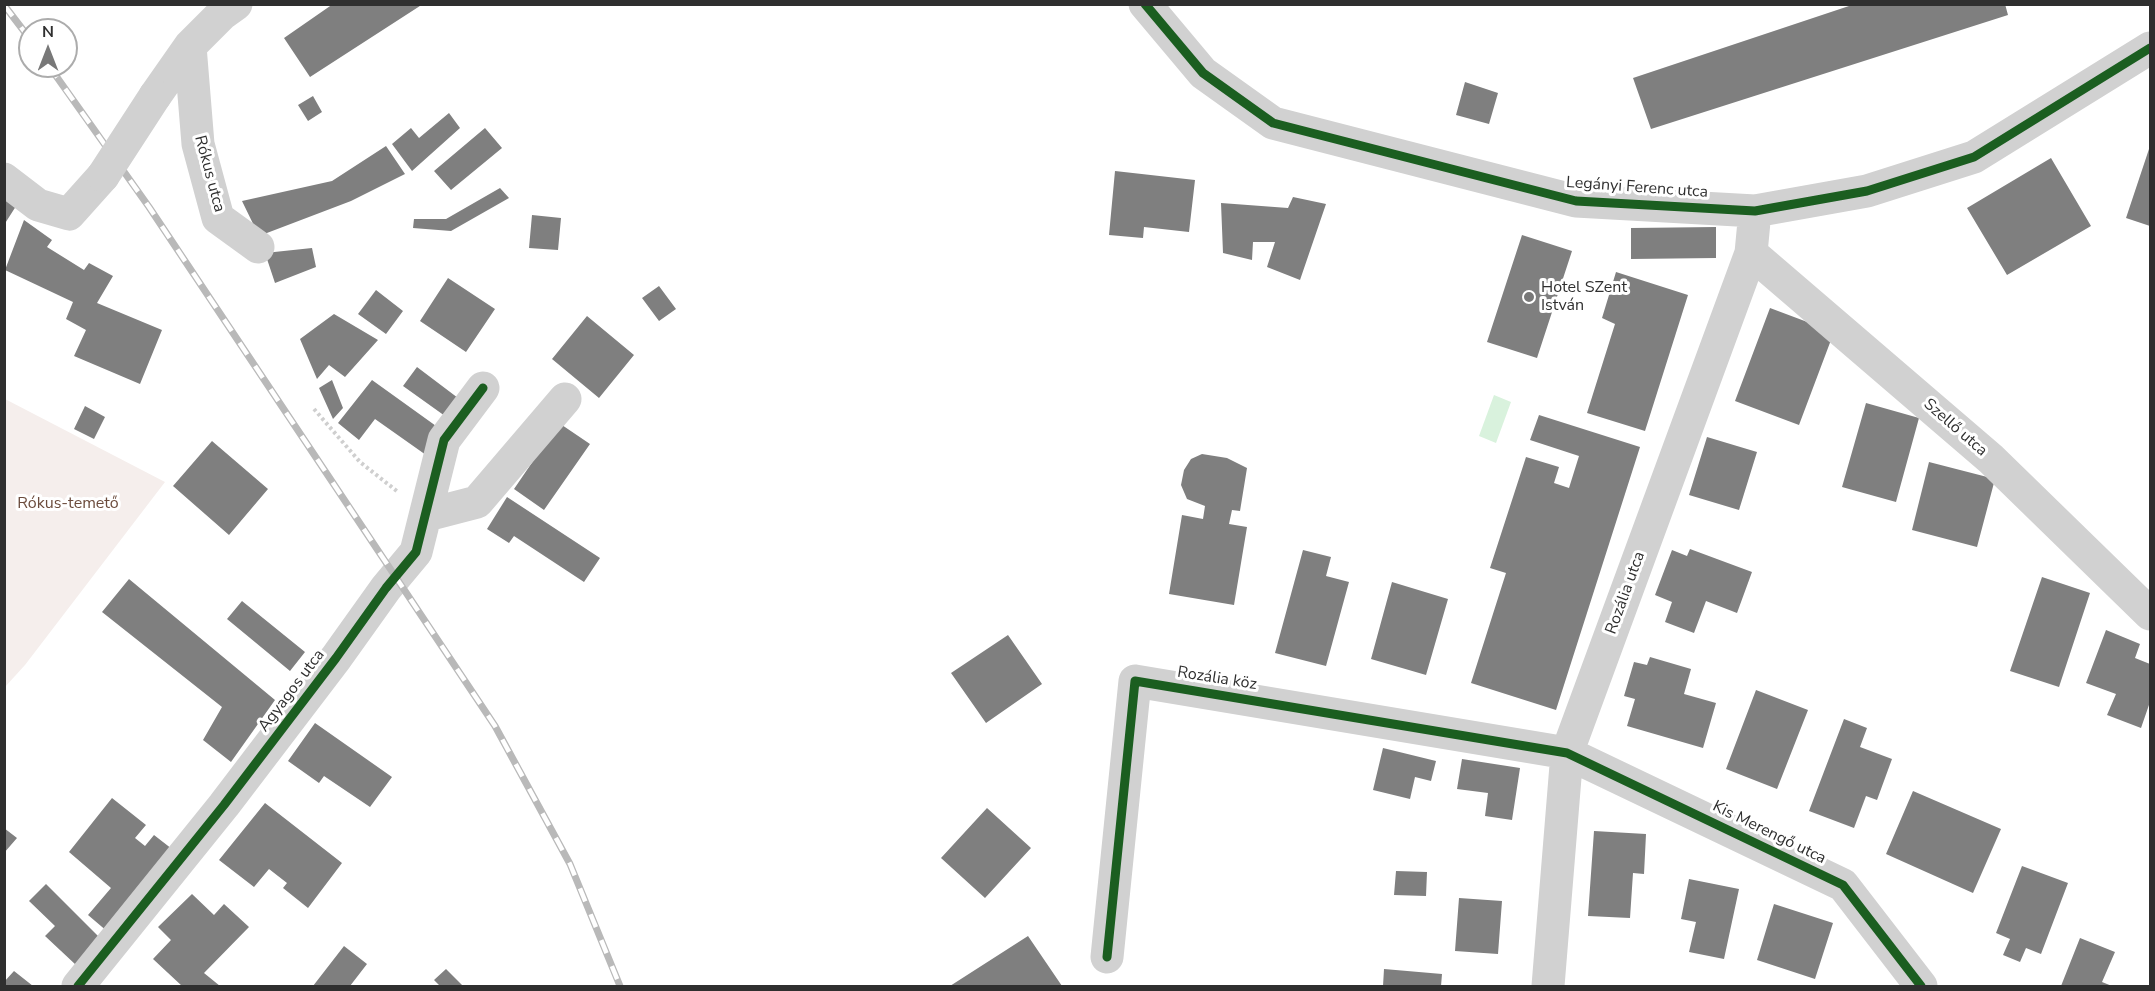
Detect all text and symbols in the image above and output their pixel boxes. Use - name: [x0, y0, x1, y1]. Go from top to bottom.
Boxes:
- north arrow: [18, 18, 78, 78]
- text: N: [42, 21, 54, 43]
- street label: Rókus utca: [190, 134, 228, 214]
- street label: Legányi Ferenc utca: [1565, 173, 1709, 203]
- place label: Hotel SZent István: [1541, 278, 1627, 316]
- marker: Hotel SZent István: [1522, 290, 1536, 304]
- street label: Szellő utca: [1919, 395, 1991, 461]
- park label: Rókus-temető: [17, 494, 119, 514]
- street label: Rozália utca: [1602, 549, 1650, 637]
- street label: Agyagos utca: [255, 646, 329, 736]
- street label: Rozália köz: [1176, 663, 1258, 695]
- street label: Kis Merengő utca: [1709, 797, 1829, 869]

